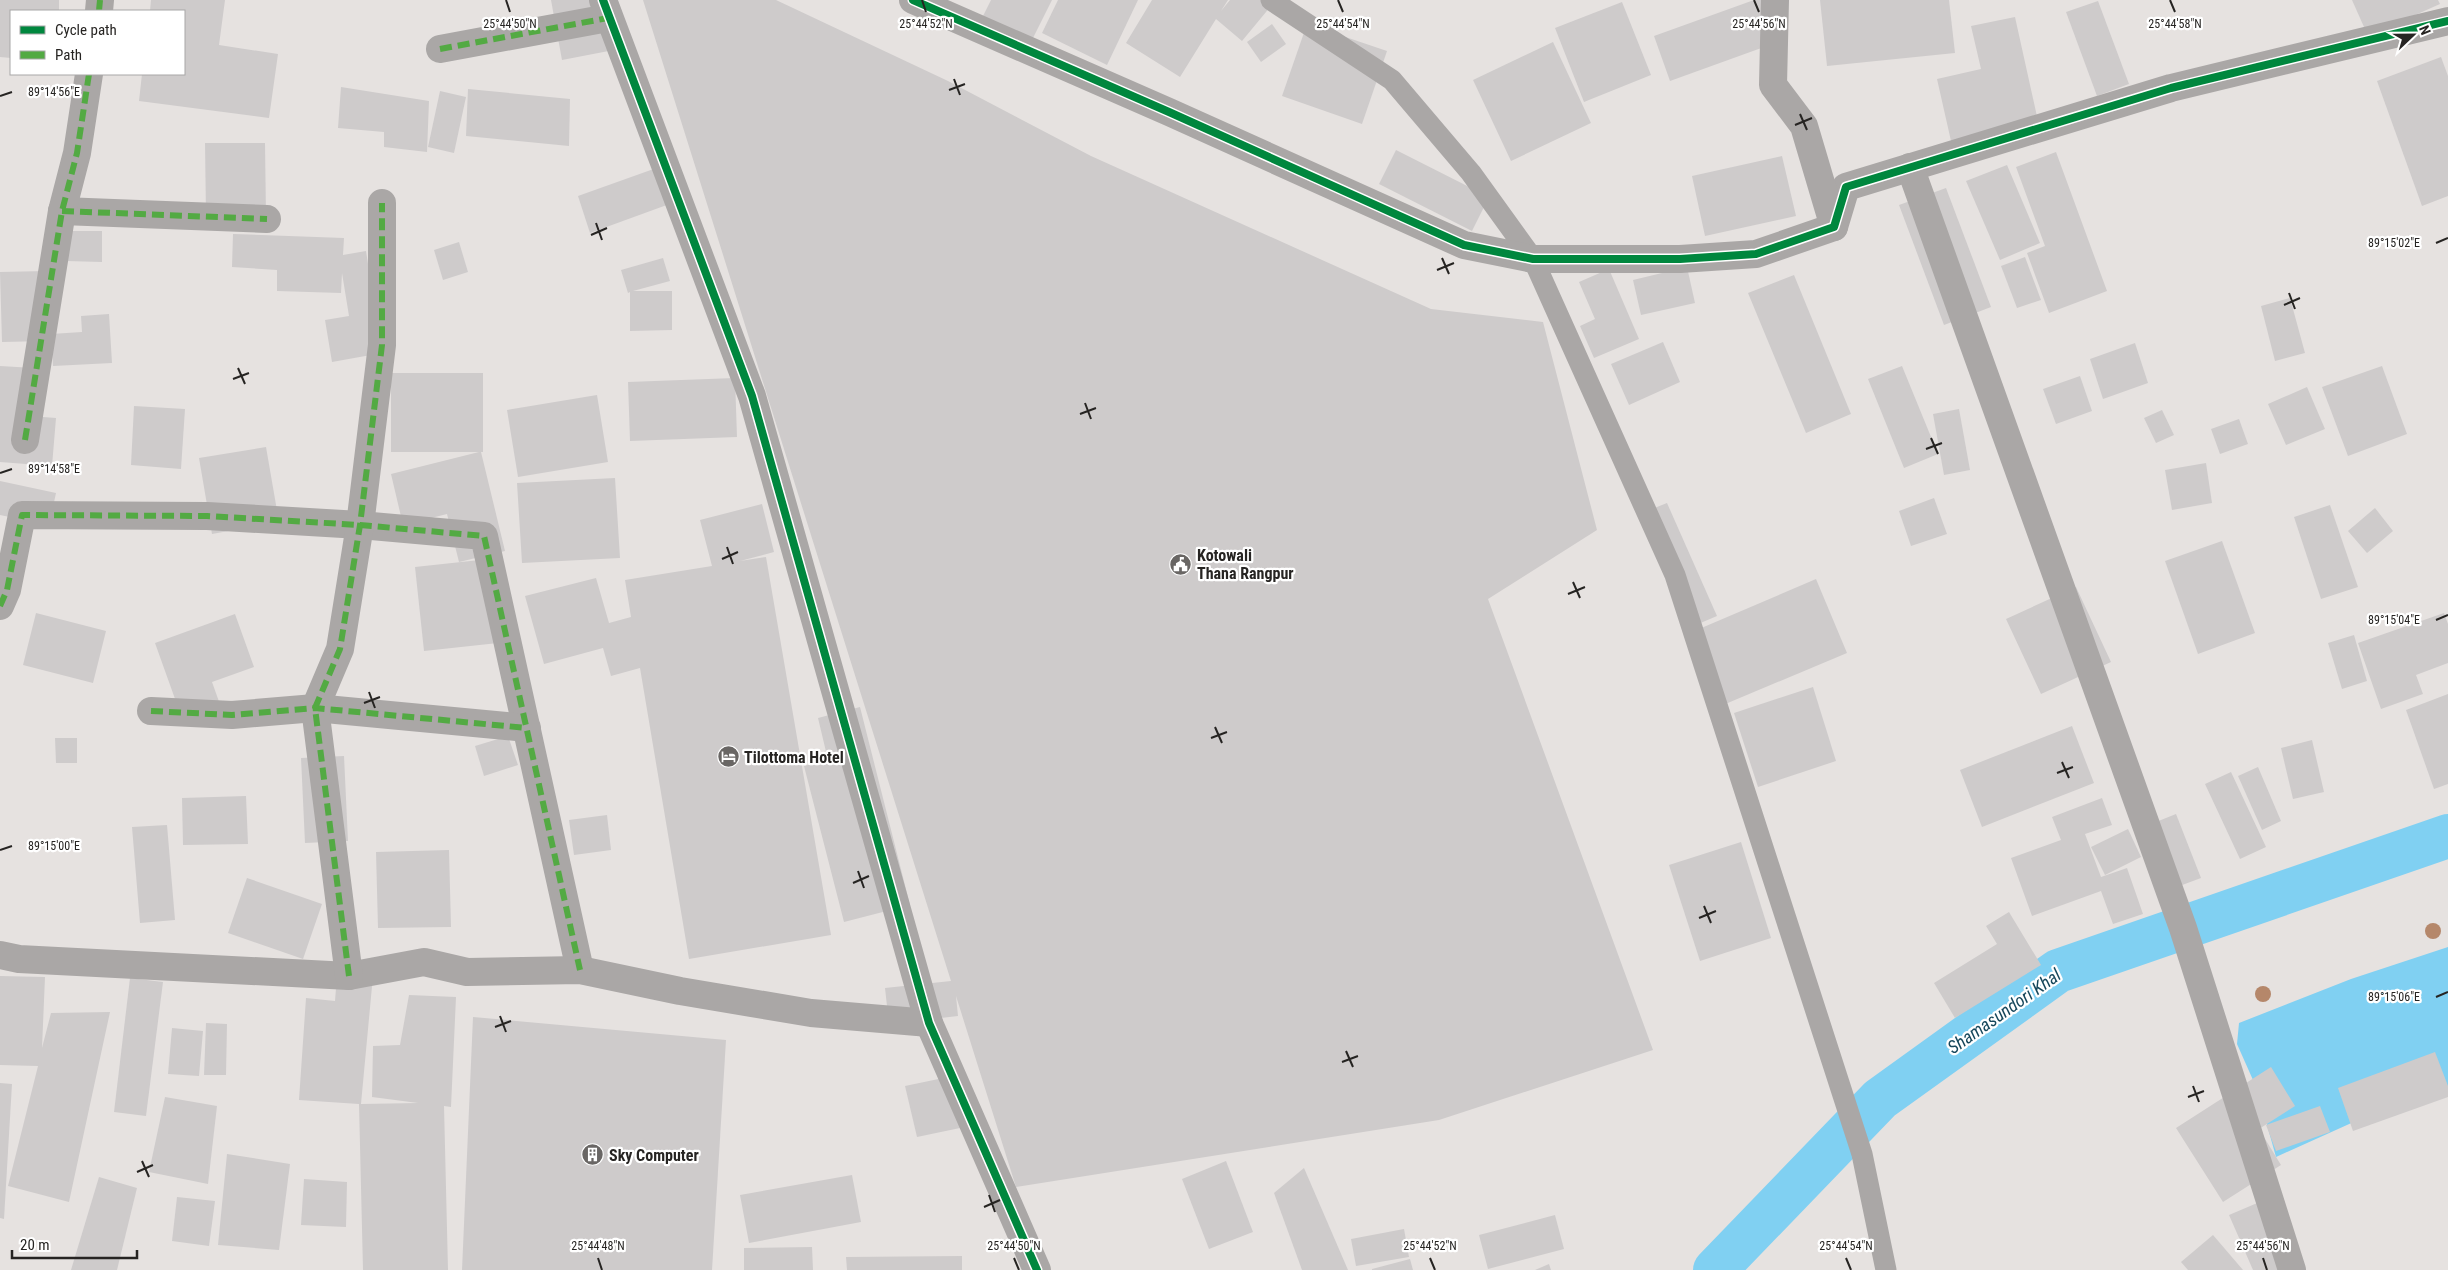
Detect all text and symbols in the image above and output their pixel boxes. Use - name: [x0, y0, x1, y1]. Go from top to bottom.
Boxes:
- legend: [10, 10, 185, 75]
- north arrow: [2388, 10, 2438, 60]
- text: 25°44'50"N: [483, 17, 537, 31]
- text: 25°44'52"N: [899, 17, 953, 31]
- text: 25°44'54"N: [1316, 17, 1370, 31]
- text: 25°44'56"N: [1732, 17, 1786, 31]
- text: 25°44'58"N: [2148, 17, 2202, 31]
- text: Cycle path: [55, 21, 117, 39]
- text: N: [2416, 23, 2434, 37]
- text: Path: [55, 46, 82, 64]
- text: 89°14'56"E: [28, 85, 80, 99]
- text: 89°15'02"E: [2368, 236, 2420, 250]
- text: 89°14'58"E: [28, 462, 80, 476]
- place label: Kotowali Thana Rangpur: [1197, 546, 1294, 583]
- public building icon: Kotowali Thana Rangpur: [1169, 552, 1193, 576]
- text: 89°15'04"E: [2368, 613, 2420, 627]
- hotel icon: Tilottoma Hotel: [716, 745, 740, 769]
- place label: Tilottoma Hotel: [744, 748, 844, 767]
- text: 89°15'00"E: [28, 839, 80, 853]
- water label: Shamasundori Khal: [1943, 964, 2065, 1058]
- text: 89°15'06"E: [2368, 990, 2420, 1004]
- building icon: Sky Computer: [581, 1143, 605, 1167]
- place label: Sky Computer: [609, 1146, 699, 1165]
- scale bar: [12, 1228, 138, 1260]
- text: 20 m: [20, 1236, 50, 1254]
- text: 25°44'48"N: [571, 1239, 625, 1253]
- text: 25°44'50"N: [987, 1239, 1041, 1253]
- text: 25°44'52"N: [1403, 1239, 1457, 1253]
- text: 25°44'54"N: [1819, 1239, 1873, 1253]
- text: 25°44'56"N: [2236, 1239, 2290, 1253]

